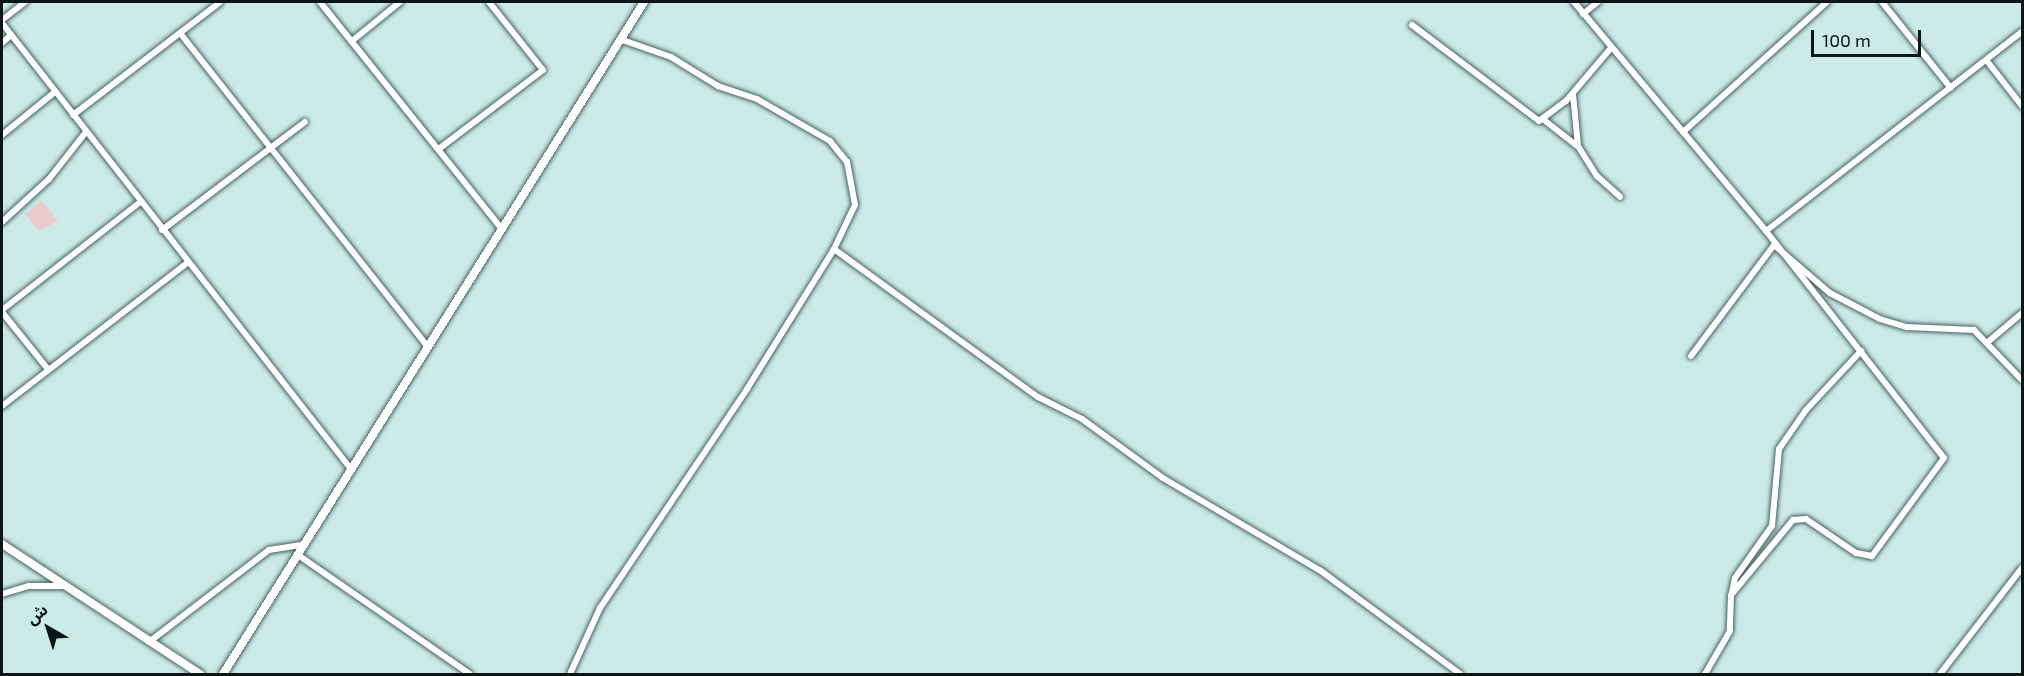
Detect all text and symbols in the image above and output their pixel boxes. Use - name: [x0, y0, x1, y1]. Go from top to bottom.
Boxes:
- scale bar: [1814, 18, 1924, 56]
- text: 100 m: [1822, 29, 1871, 51]
- north arrow: [18, 598, 78, 658]
- text: ش: [22, 599, 51, 628]

